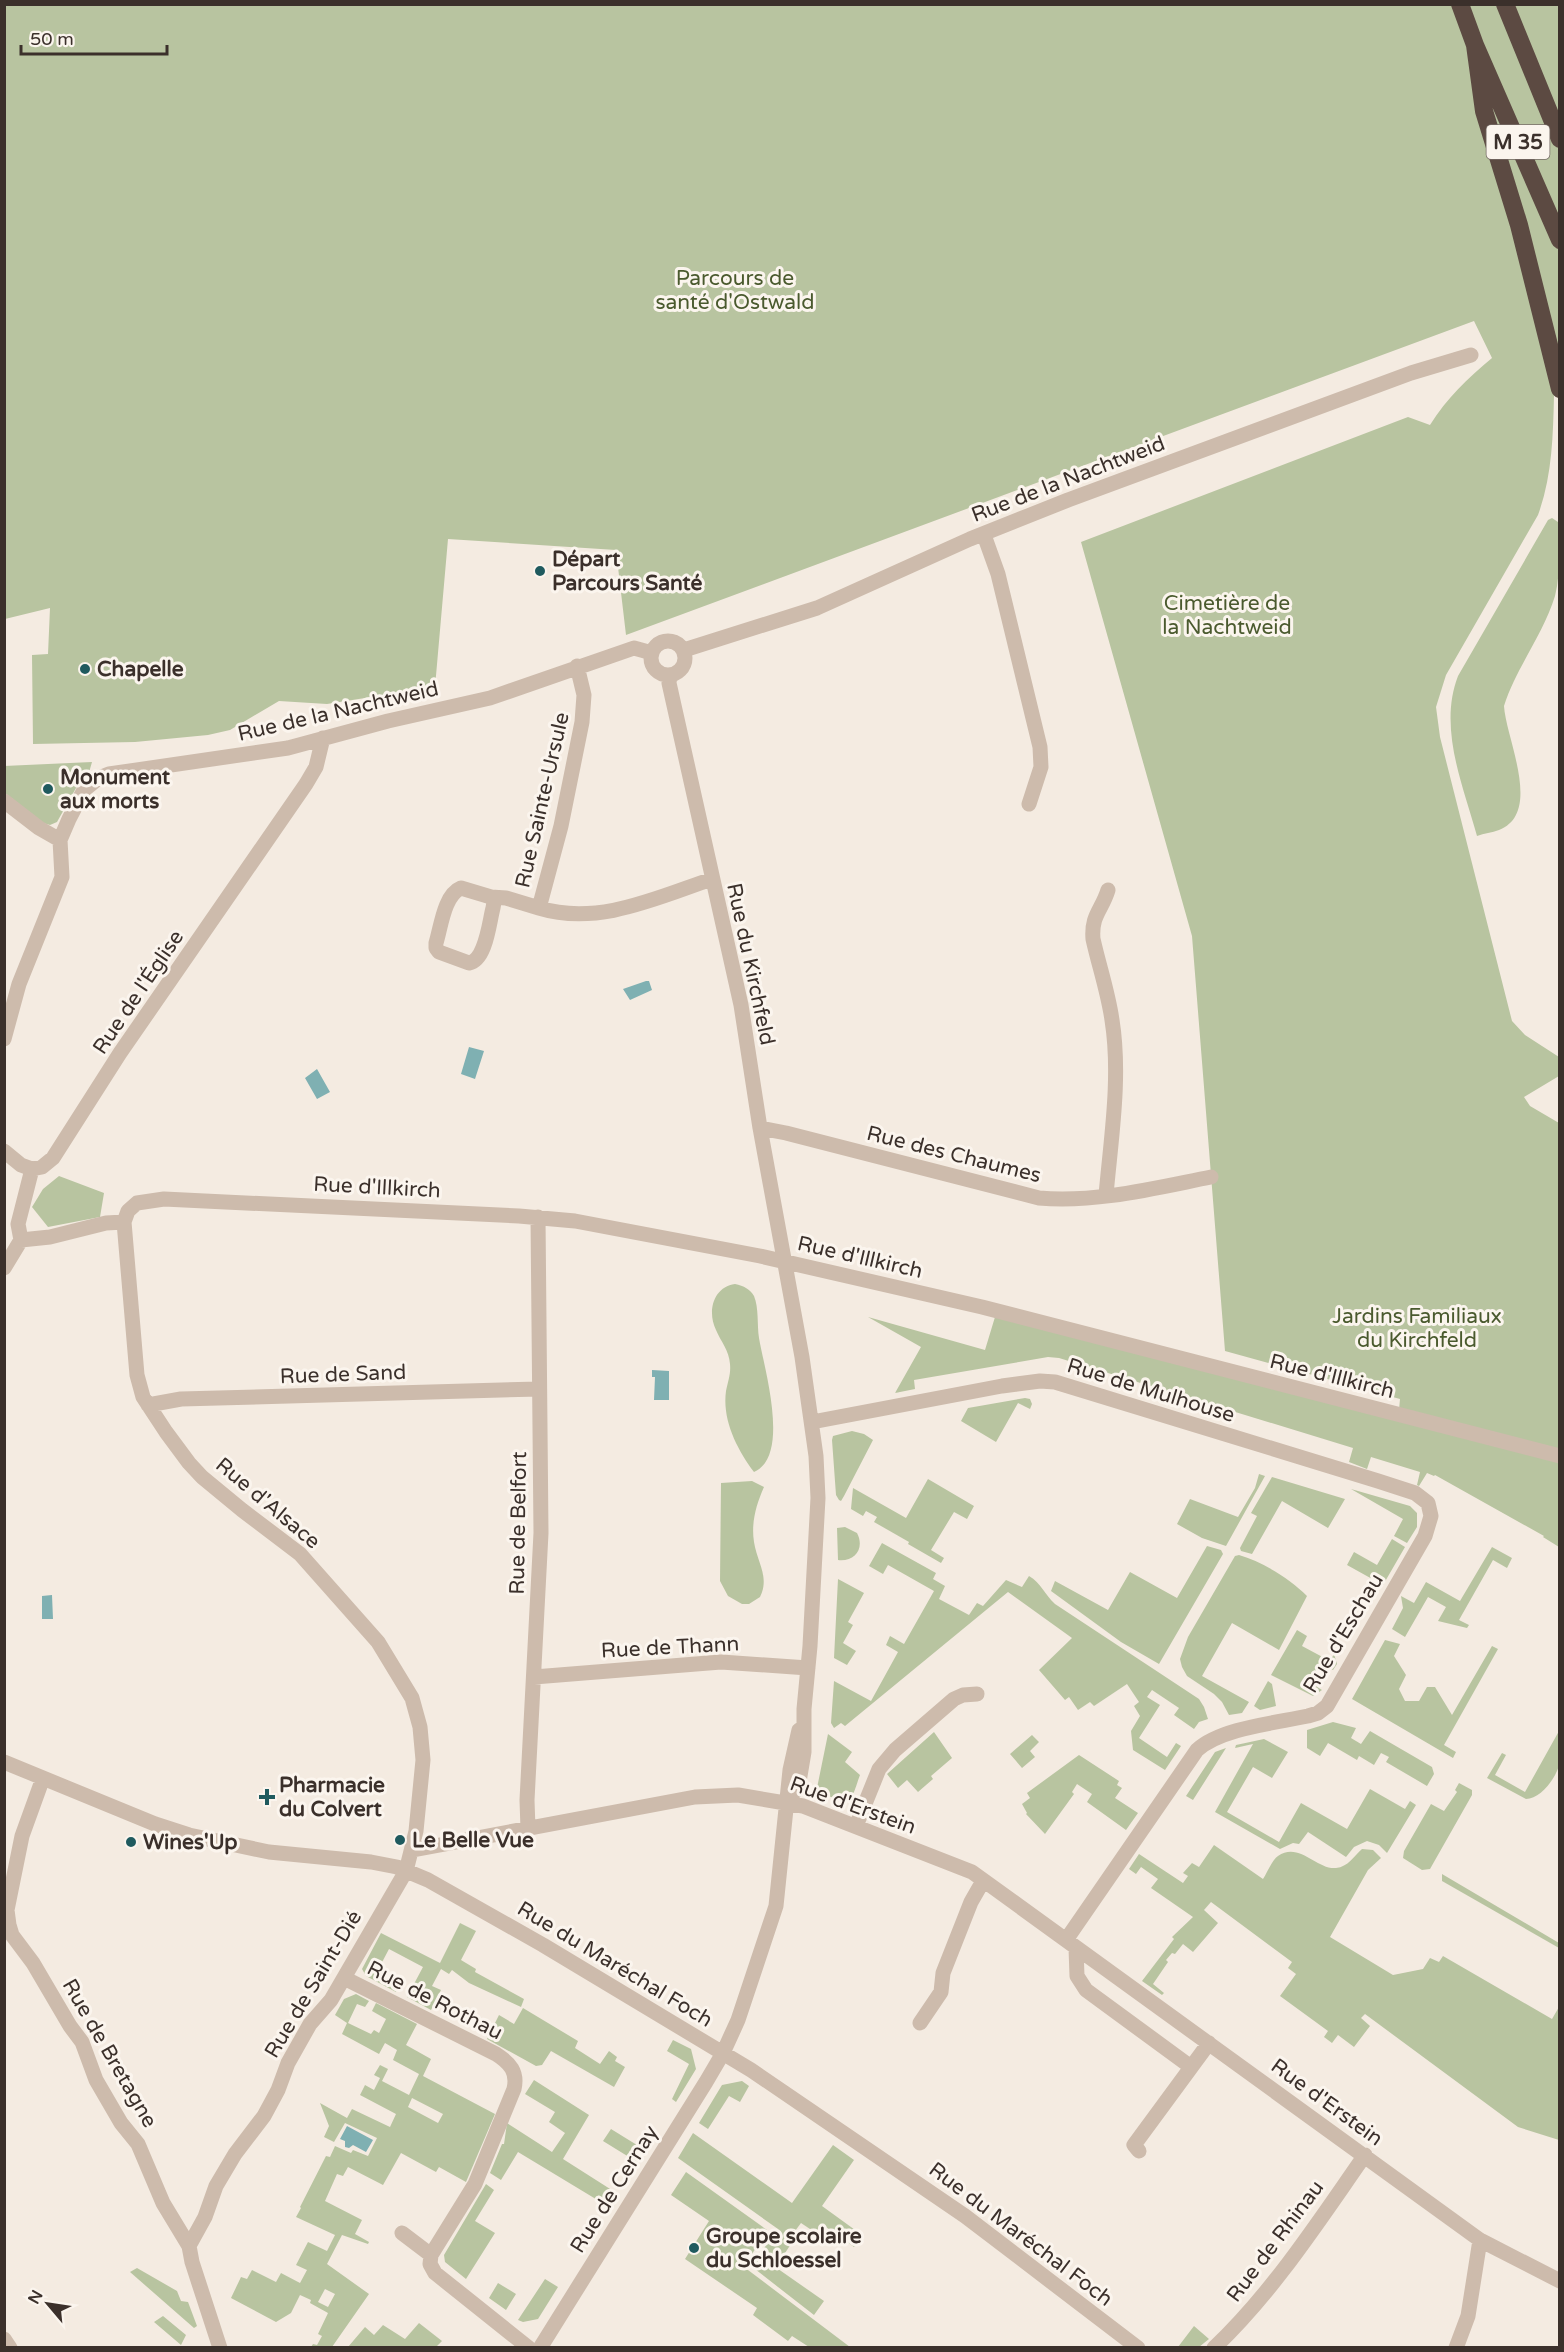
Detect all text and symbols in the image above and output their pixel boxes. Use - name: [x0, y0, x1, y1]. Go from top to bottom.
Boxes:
- scale bar: [21, 18, 166, 56]
- text: 50 m: [30, 28, 74, 50]
- road number: M 35: [1486, 125, 1550, 159]
- park label: Parcours de santé d'Ostwald: [655, 266, 815, 315]
- street label: Rue de la Nachtweid: [968, 431, 1169, 528]
- place label: Départ Parcours Santé: [552, 547, 702, 596]
- marker: Départ Parcours Santé: [533, 564, 547, 578]
- park label: Cimetière de la Nachtweid: [1162, 591, 1292, 640]
- place label: Chapelle: [97, 657, 184, 682]
- marker: Chapelle: [78, 662, 92, 676]
- street label: Rue de la Nachtweid: [235, 676, 441, 747]
- street label: Rue Sainte-Ursule: [510, 710, 575, 890]
- place label: Monument aux morts: [60, 765, 170, 814]
- marker: Monument aux morts: [41, 782, 55, 796]
- street label: Rue du Kirchfeld: [721, 881, 780, 1047]
- street label: Rue de l'Église: [88, 925, 189, 1059]
- street label: Rue des Chaumes: [864, 1121, 1044, 1188]
- street label: Rue d'Illkirch: [313, 1172, 441, 1203]
- street label: Rue d'Illkirch: [795, 1231, 925, 1284]
- park label: Jardins Familiaux du Kirchfeld: [1332, 1304, 1502, 1353]
- street label: Rue d'Illkirch: [1267, 1349, 1397, 1404]
- street label: Rue de Mulhouse: [1064, 1353, 1238, 1428]
- street label: Rue de Sand: [279, 1360, 407, 1389]
- street label: Rue de Belfort: [505, 1451, 532, 1595]
- street label: Rue d'Alsace: [210, 1452, 325, 1554]
- street label: Rue d'Eschau: [1298, 1569, 1389, 1697]
- street label: Rue de Thann: [600, 1631, 740, 1664]
- street label: Rue d'Erstein: [786, 1771, 919, 1840]
- place label: Pharmacie du Colvert: [279, 1773, 385, 1822]
- marker: Pharmacie du Colvert: [260, 1790, 274, 1804]
- place label: Le Belle Vue: [412, 1828, 534, 1853]
- place label: Wines'Up: [143, 1830, 237, 1855]
- marker: Le Belle Vue: [393, 1833, 407, 1847]
- marker: Wines'Up: [124, 1835, 138, 1849]
- street label: Rue du Maréchal Foch: [513, 1896, 717, 2033]
- street label: Rue de Saint-Dié: [260, 1906, 367, 2062]
- street label: Rue de Rothau: [363, 1956, 507, 2045]
- street label: Rue de Bretagne: [57, 1974, 162, 2132]
- street label: Rue d'Erstein: [1266, 2053, 1387, 2151]
- street label: Rue de Cernay: [565, 2121, 664, 2258]
- street label: Rue du Maréchal Foch: [924, 2157, 1117, 2312]
- street label: Rue de Rhinau: [1221, 2175, 1329, 2307]
- place label: Groupe scolaire du Schloessel: [706, 2224, 862, 2273]
- marker: Groupe scolaire du Schloessel: [687, 2241, 701, 2255]
- north arrow: [18, 2274, 78, 2334]
- text: N: [24, 2287, 48, 2308]

